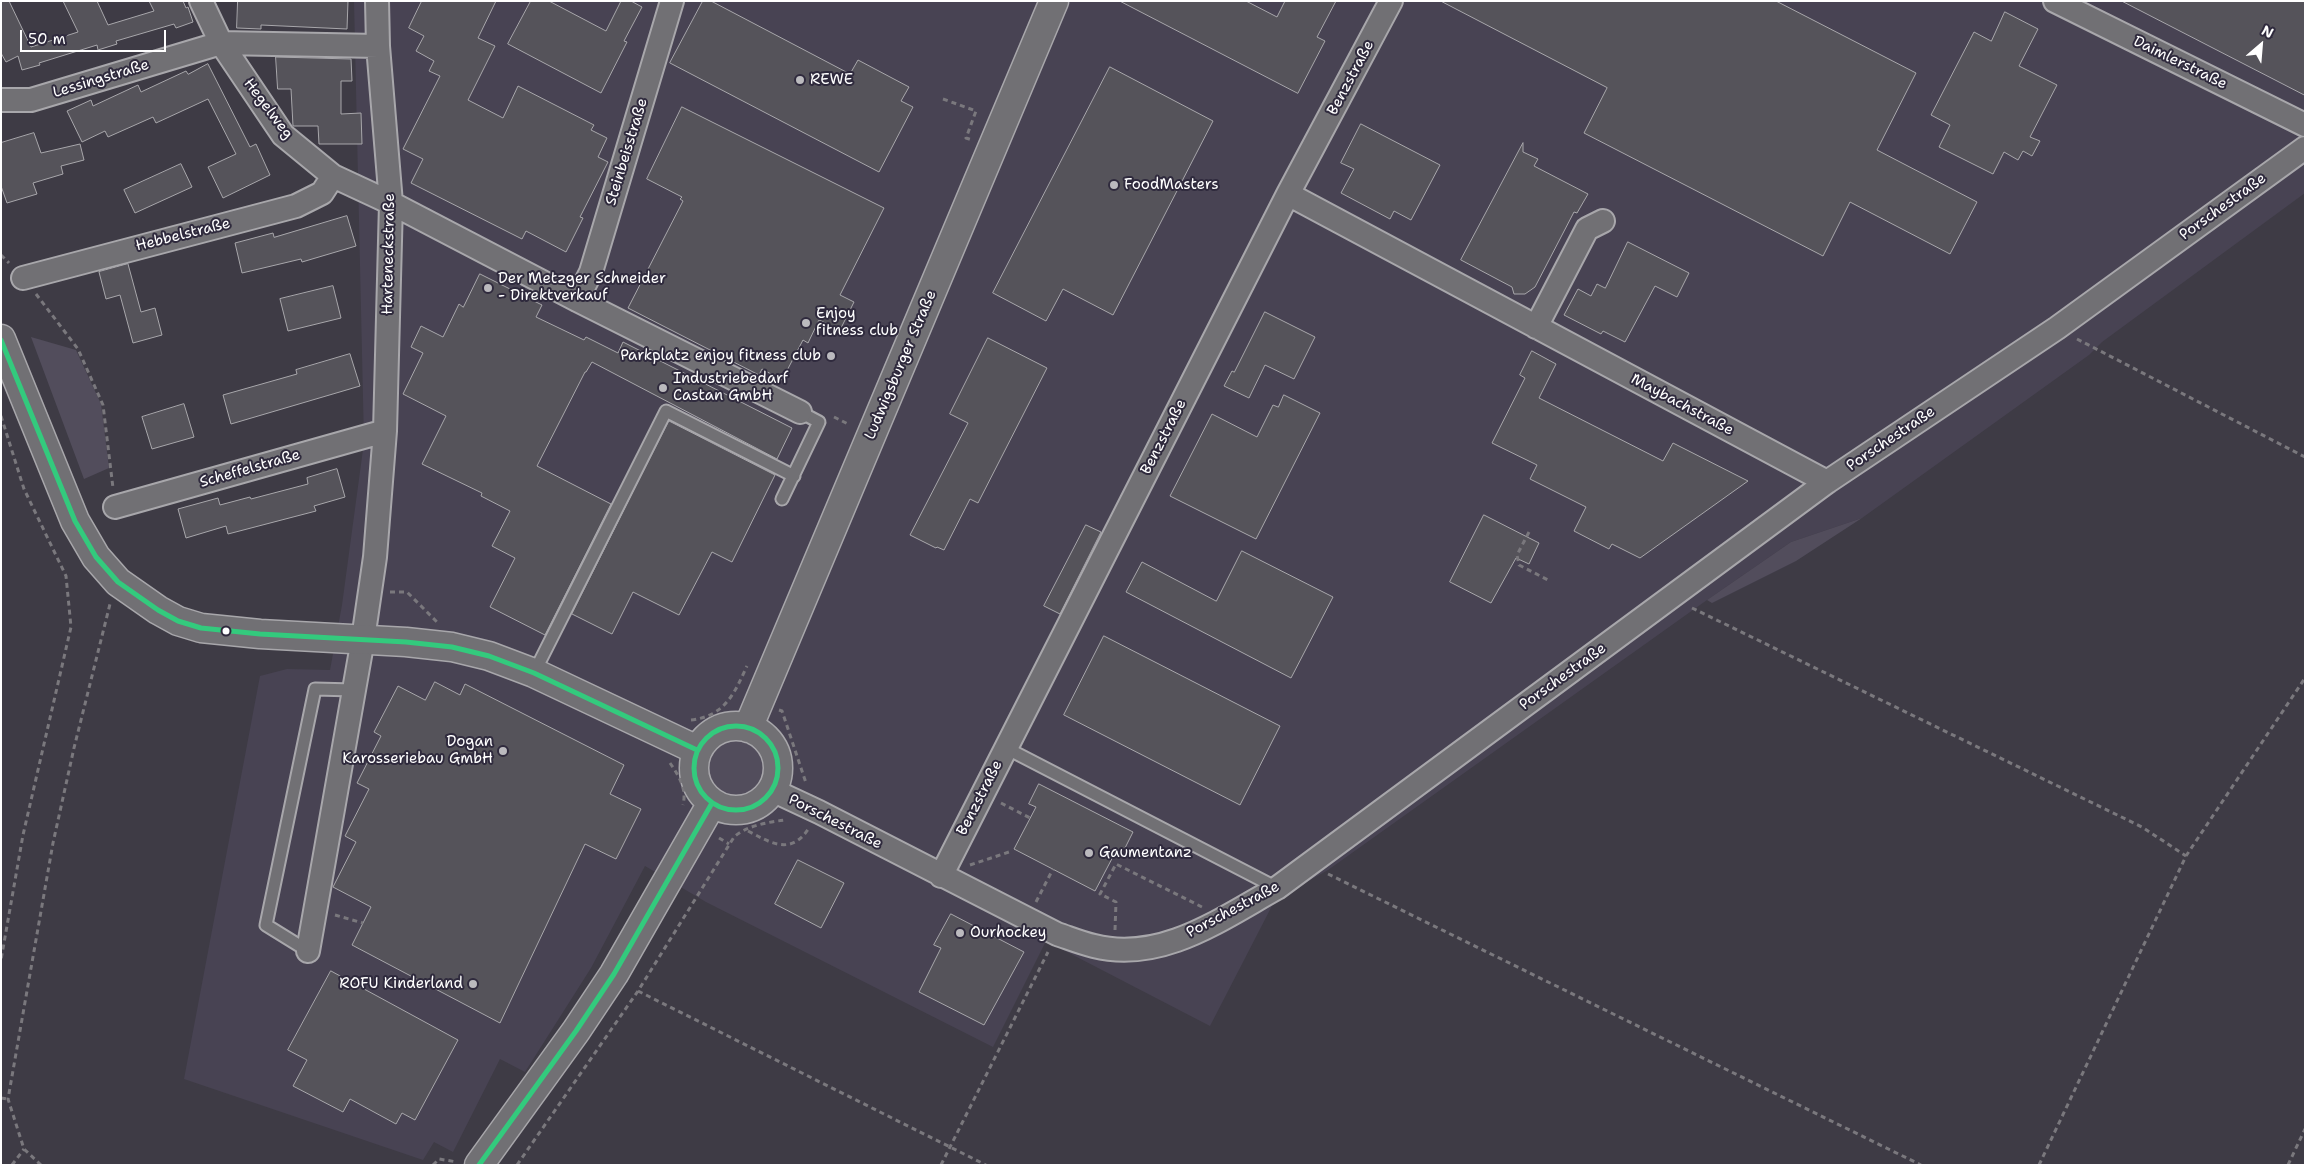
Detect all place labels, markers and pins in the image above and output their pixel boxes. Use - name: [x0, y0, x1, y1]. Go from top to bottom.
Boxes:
- place label: REWE: [810, 71, 853, 89]
- marker: REWE: [794, 74, 806, 86]
- place label: FoodMasters: [1124, 176, 1219, 194]
- marker: FoodMasters: [1108, 179, 1120, 191]
- place label: Der Metzger Schneider - Direktverkauf: [498, 270, 666, 305]
- marker: Der Metzger Schneider - Direktverkauf: [482, 282, 494, 294]
- place label: Enjoy fitness club: [816, 305, 898, 340]
- marker: Enjoy fitness club: [800, 317, 812, 329]
- place label: Parkplatz enjoy fitness club: [620, 347, 821, 365]
- marker: Parkplatz enjoy fitness club: [825, 350, 837, 362]
- place label: Industriebedarf Castan GmbH: [673, 370, 788, 405]
- marker: Industriebedarf Castan GmbH: [657, 382, 669, 394]
- unlabelled marker: [221, 626, 231, 636]
- place label: Dogan Karosseriebau GmbH: [342, 733, 493, 768]
- marker: Dogan Karosseriebau GmbH: [497, 745, 509, 757]
- place label: Gaumentanz: [1099, 844, 1192, 862]
- marker: Gaumentanz: [1083, 847, 1095, 859]
- place label: Ourhockey: [970, 924, 1046, 942]
- marker: Ourhockey: [954, 927, 966, 939]
- place label: ROFU Kinderland: [339, 975, 463, 993]
- marker: ROFU Kinderland: [467, 978, 479, 990]

